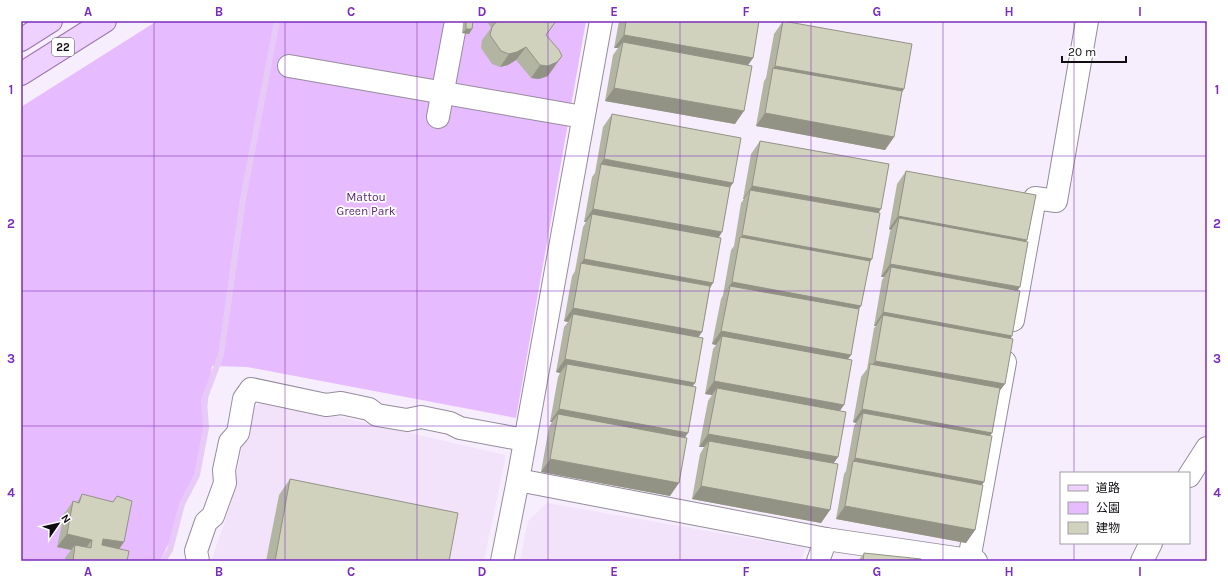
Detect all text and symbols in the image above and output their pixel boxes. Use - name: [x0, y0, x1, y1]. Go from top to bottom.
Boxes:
- text: A: [84, 4, 92, 19]
- text: B: [215, 4, 223, 19]
- text: C: [347, 4, 355, 19]
- text: D: [478, 4, 487, 19]
- text: E: [610, 4, 618, 19]
- text: F: [742, 4, 750, 19]
- text: G: [873, 4, 881, 19]
- text: H: [1004, 4, 1014, 19]
- text: I: [1138, 4, 1142, 19]
- road number: 22: [52, 38, 74, 56]
- scale bar: [1062, 38, 1126, 64]
- text: 20 m: [1068, 45, 1096, 59]
- text: 1: [9, 82, 13, 97]
- text: 1: [1215, 82, 1219, 97]
- park label: Mattou Green Park: [337, 190, 396, 218]
- text: 2: [7, 216, 15, 231]
- text: 2: [1213, 216, 1221, 231]
- text: 3: [7, 351, 15, 366]
- text: 3: [1213, 351, 1221, 366]
- legend: [1060, 472, 1190, 544]
- text: 道路: [1096, 481, 1120, 495]
- text: 4: [7, 485, 15, 500]
- text: 4: [1213, 485, 1221, 500]
- text: 公園: [1096, 501, 1120, 515]
- north arrow: [38, 504, 78, 544]
- text: N: [58, 512, 73, 526]
- text: 建物: [1096, 521, 1120, 535]
- text: A: [84, 564, 92, 579]
- text: B: [215, 564, 223, 579]
- text: C: [347, 564, 355, 579]
- text: D: [478, 564, 487, 579]
- text: E: [610, 564, 618, 579]
- text: F: [742, 564, 750, 579]
- text: G: [873, 564, 881, 579]
- text: H: [1004, 564, 1014, 579]
- text: I: [1138, 564, 1142, 579]

